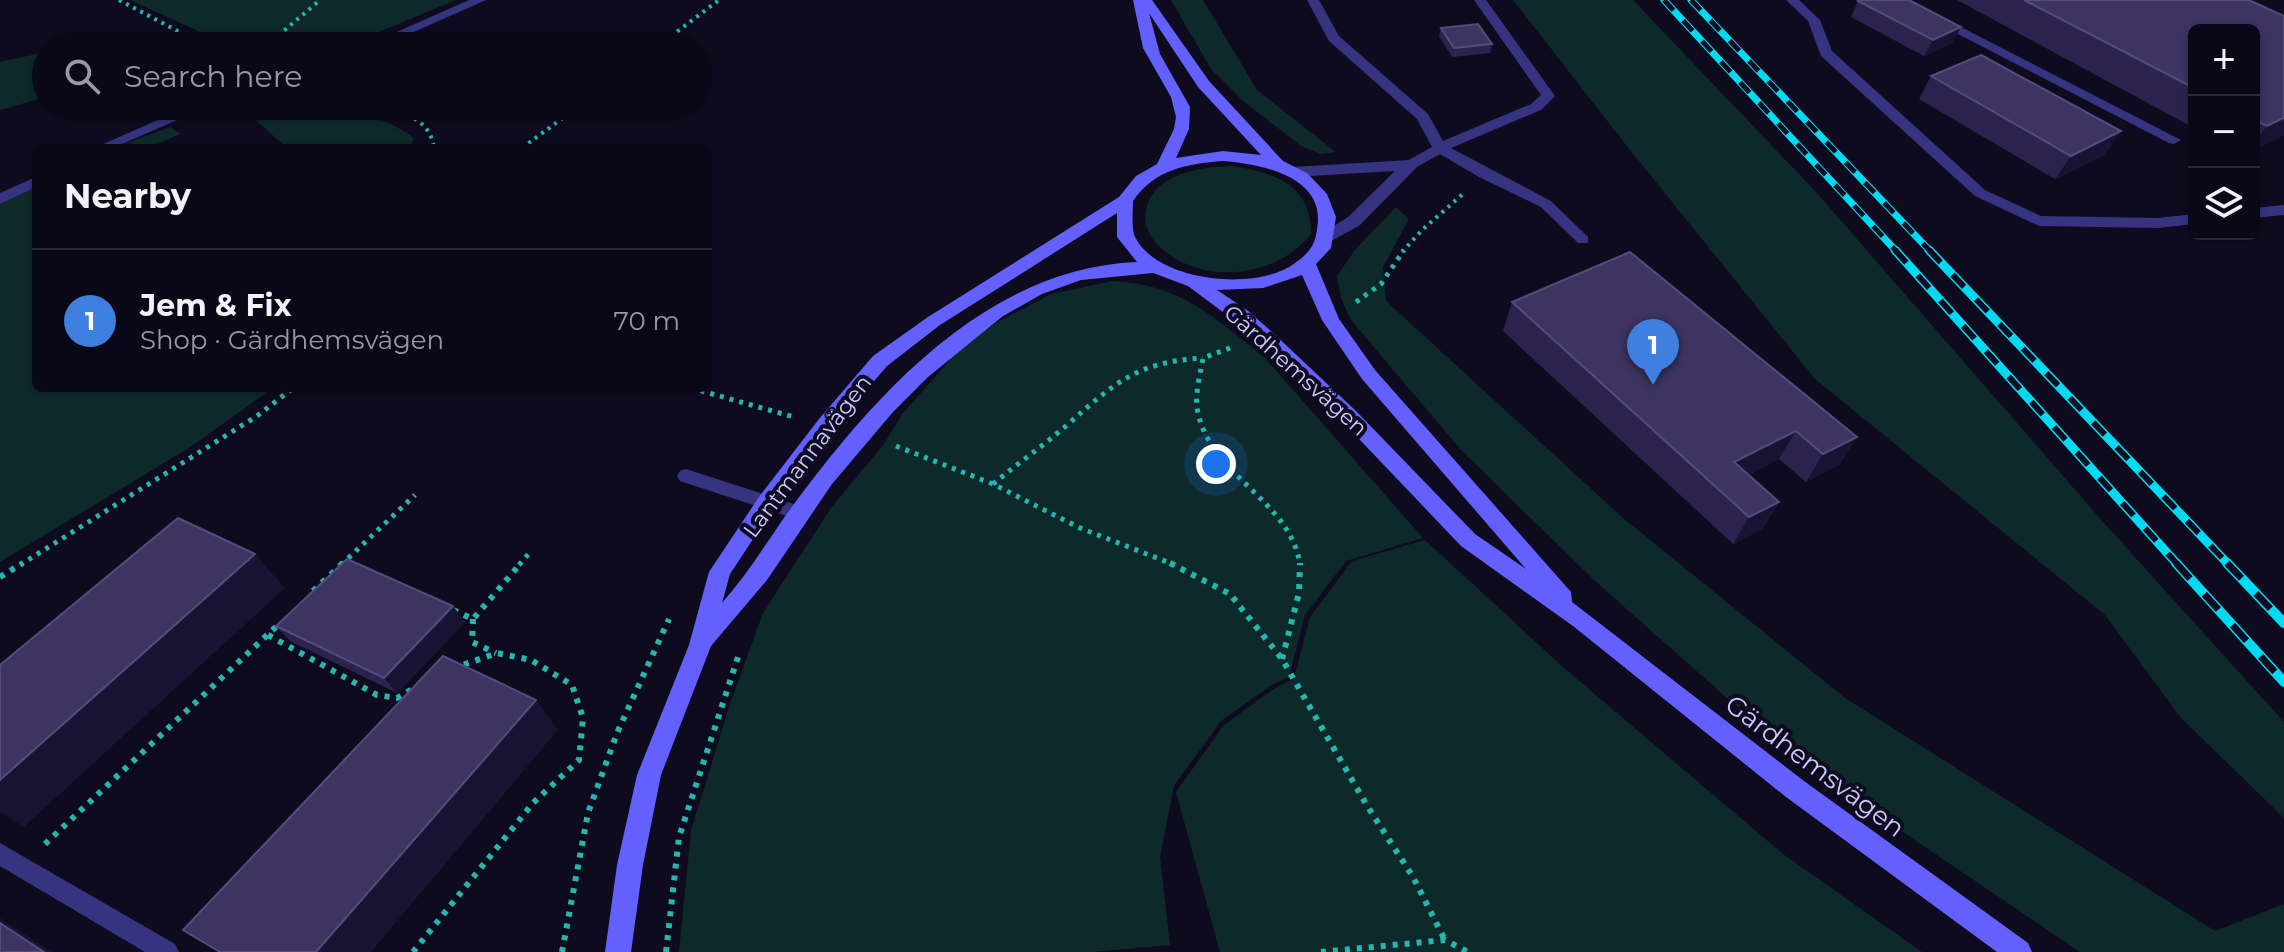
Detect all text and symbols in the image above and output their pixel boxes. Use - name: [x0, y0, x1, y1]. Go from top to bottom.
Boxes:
- map controls: [2188, 24, 2260, 240]
- button: +: [2188, 24, 2260, 96]
- search box: [32, 32, 712, 120]
- icon: search: [60, 54, 104, 98]
- text: Search here: [124, 58, 302, 95]
- button: −: [2188, 96, 2260, 168]
- button: layers: [2188, 168, 2260, 240]
- text: Nearby: [64, 175, 191, 217]
- text: Jem & Fix: [140, 287, 292, 324]
- street label: Gärdhemsvägen: [1219, 299, 1373, 442]
- text: 1: [85, 305, 95, 337]
- text: 70 m: [614, 305, 680, 337]
- pin: 1: [1627, 319, 1679, 385]
- text: Shop · Gärdhemsvägen: [140, 324, 444, 356]
- street label: Lantmannavägen: [738, 370, 877, 543]
- your location: [1196, 444, 1236, 484]
- street label: Gärdhemsvägen: [1719, 688, 1911, 844]

